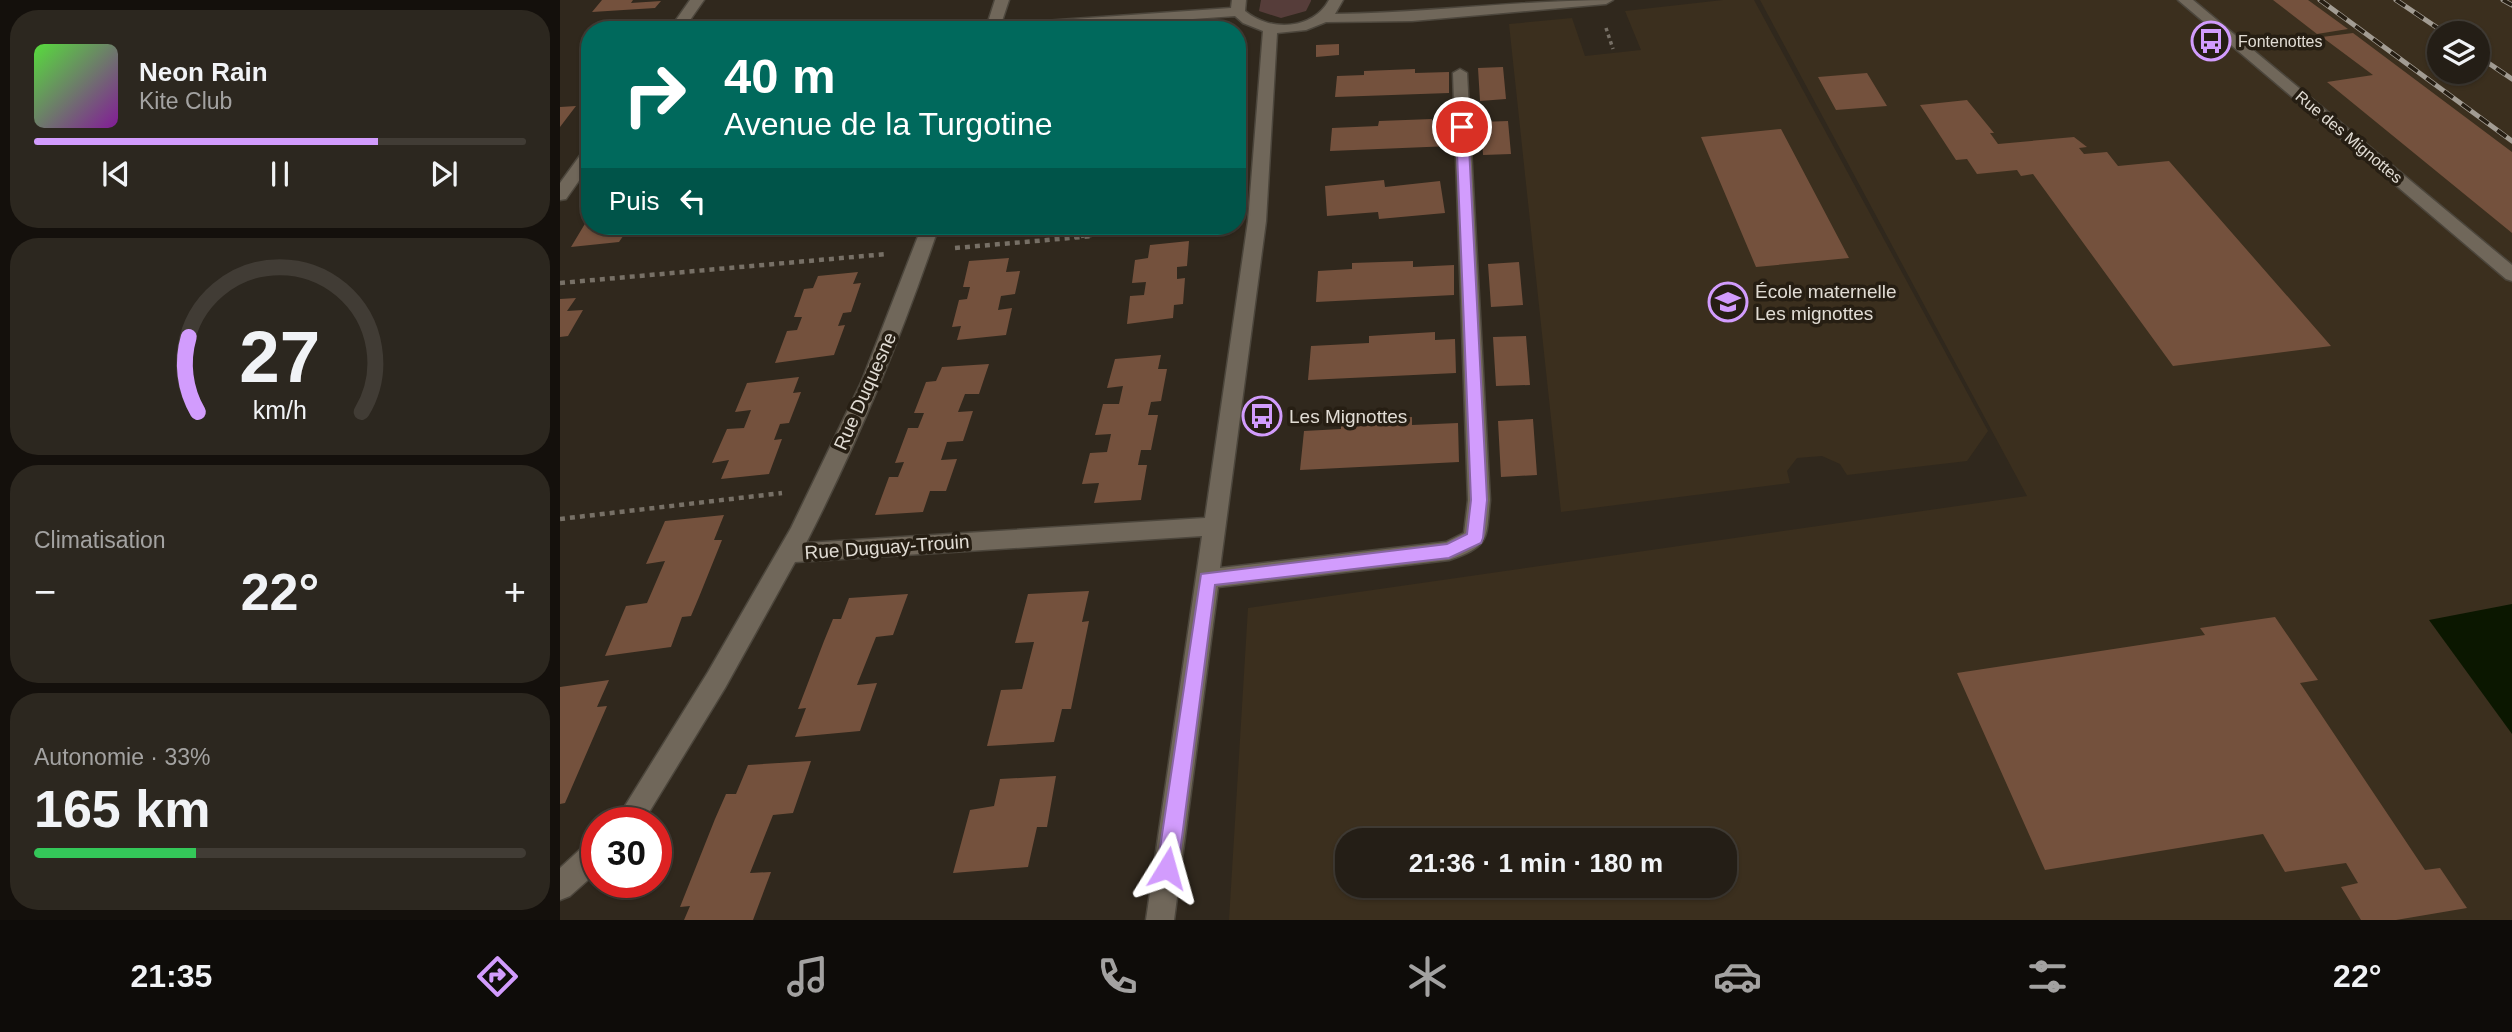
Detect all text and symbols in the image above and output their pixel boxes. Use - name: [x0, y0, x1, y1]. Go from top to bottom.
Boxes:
- bus stop icon: Fontenottes: [2190, 20, 2232, 62]
- map controls: [2427, 21, 2490, 84]
- button: layers: [2427, 21, 2490, 84]
- place label: Fontenottes: [2238, 33, 2323, 50]
- icon: right: [609, 49, 700, 140]
- text: 40 m: [724, 49, 836, 103]
- text: Neon Rain: [139, 57, 268, 87]
- text: Kite Club: [139, 88, 232, 114]
- street label: Rue des Mignottes: [2292, 88, 2406, 186]
- pin: [1432, 97, 1492, 157]
- text: Avenue de la Turgotine: [724, 106, 1053, 142]
- icon: arrive: [1443, 108, 1481, 146]
- icon: previous: [97, 155, 135, 193]
- icon: pause: [261, 155, 299, 193]
- icon: next: [425, 155, 463, 193]
- icon: left: [674, 182, 712, 220]
- text: Puis: [609, 186, 660, 216]
- school or university icon: École maternelle Les mignottes: [1707, 281, 1749, 323]
- place label: École maternelle Les mignottes: [1755, 281, 1897, 324]
- text: 27: [240, 317, 320, 398]
- street label: Rue Duquesne: [830, 329, 900, 453]
- bus stop icon: Les Mignottes: [1241, 395, 1283, 437]
- text: km/h: [253, 396, 307, 424]
- place label: Les Mignottes: [1289, 406, 1407, 427]
- text: Climatisation: [34, 527, 166, 553]
- street label: Rue Duguay-Trouin: [804, 531, 970, 563]
- text: 22°: [241, 563, 319, 621]
- text: −: [34, 571, 56, 613]
- text: +: [504, 571, 526, 613]
- text: Autonomie · 33%: [34, 744, 210, 770]
- text: 165 km: [34, 780, 210, 838]
- speed limit sign: 30: [581, 807, 672, 898]
- position arrow: [1130, 831, 1204, 905]
- text: 21:36 · 1 min · 180 m: [1409, 848, 1663, 878]
- icon: directions: [473, 952, 522, 1001]
- icon: music: [783, 952, 832, 1001]
- icon: phone: [1093, 952, 1142, 1001]
- icon: climate: [1403, 952, 1452, 1001]
- icon: car: [1713, 952, 1762, 1001]
- icon: filters: [2023, 952, 2072, 1001]
- text: 21:35: [130, 958, 212, 994]
- text: 22°: [2333, 958, 2382, 994]

